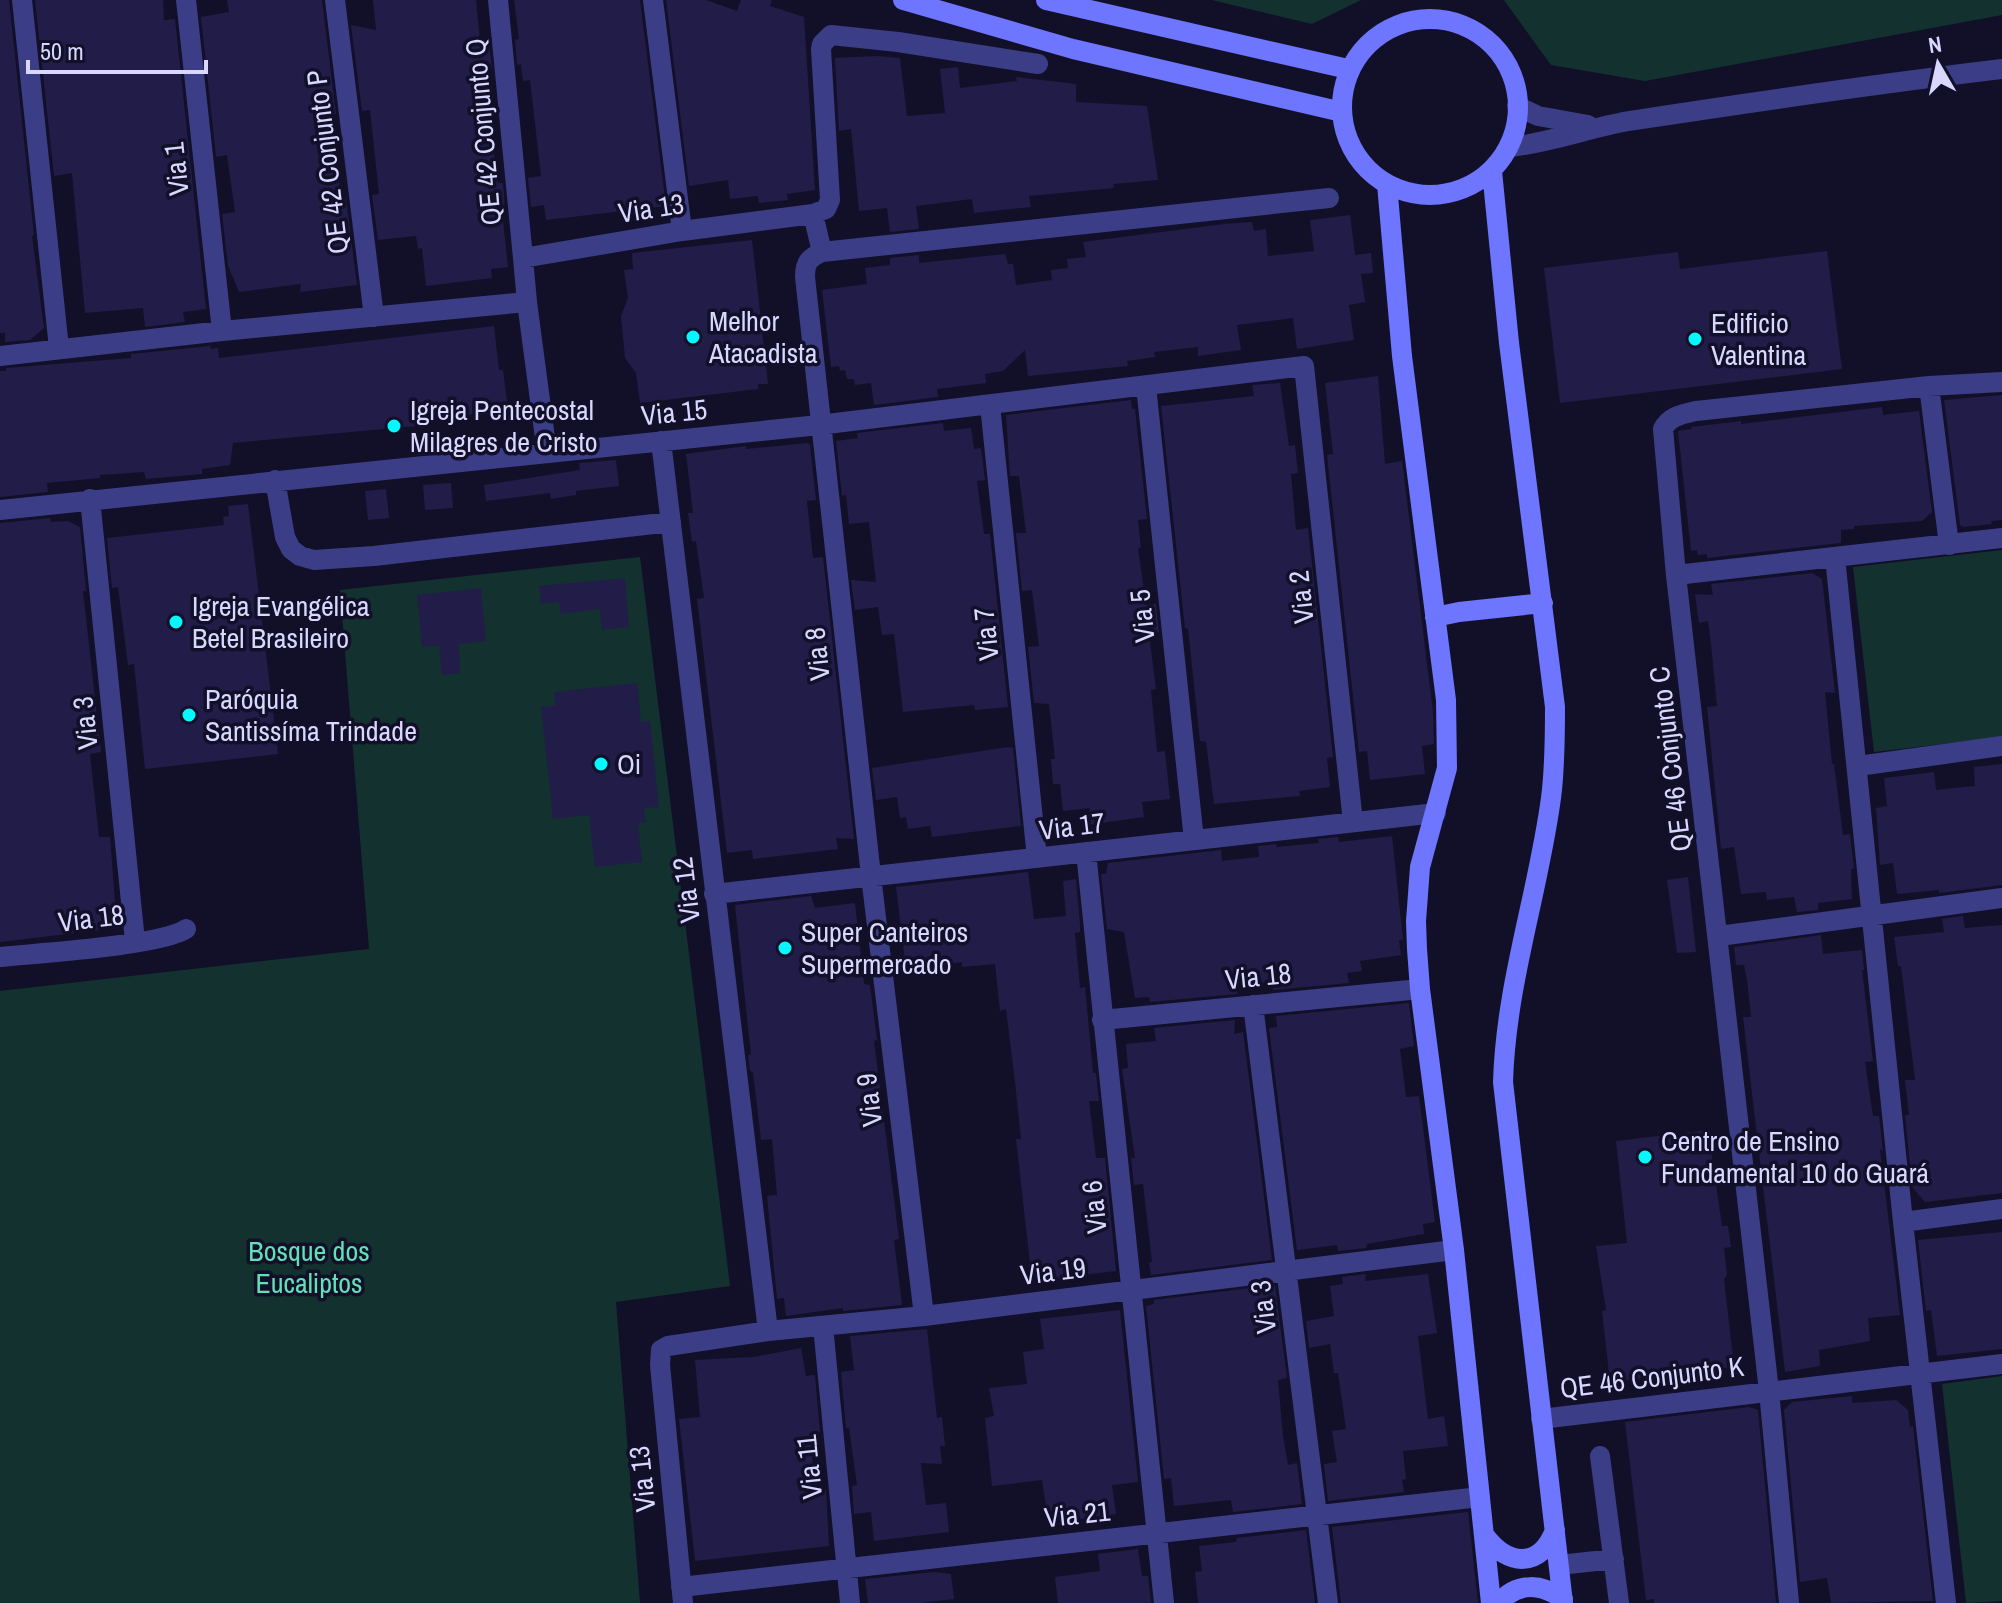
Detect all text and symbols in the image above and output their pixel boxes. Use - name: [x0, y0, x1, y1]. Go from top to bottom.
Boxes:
- scale bar: [28, 24, 206, 74]
- north arrow: [1898, 24, 1978, 104]
- text: N: [1926, 28, 1944, 60]
- text: 50 m: [40, 35, 84, 67]
- street label: QE 42 Conjunto Q: [456, 37, 510, 227]
- street label: QE 42 Conjunto P: [297, 68, 357, 256]
- street label: Via 1: [154, 140, 198, 197]
- street label: Via 13: [615, 184, 687, 232]
- place label: Melhor Atacadista: [708, 302, 818, 372]
- place label: Edificio Valentina: [1711, 304, 1807, 374]
- marker: Melhor Atacadista: [684, 328, 702, 346]
- marker: Edificio Valentina: [1686, 330, 1704, 348]
- street label: Via 15: [639, 390, 709, 434]
- place label: Igreja Pentecostal Milagres de Cristo: [410, 391, 598, 461]
- marker: Igreja Pentecostal Milagres de Cristo: [385, 417, 403, 435]
- street label: Via 2: [1279, 569, 1323, 625]
- place label: Igreja Evangélica Betel Brasileiro: [192, 587, 370, 657]
- street label: Via 5: [1120, 588, 1164, 644]
- street label: Via 7: [964, 606, 1008, 662]
- marker: Igreja Evangélica Betel Brasileiro: [167, 613, 185, 631]
- street label: Via 8: [795, 626, 839, 682]
- street label: QE 46 Conjunto C: [1640, 664, 1700, 854]
- place label: Paróquia Santissíma Trindade: [205, 680, 417, 750]
- street label: Via 3: [63, 695, 107, 751]
- marker: Paróquia Santissíma Trindade: [180, 706, 198, 724]
- place label: Oi: [617, 745, 641, 783]
- marker: Oi: [592, 755, 610, 773]
- street label: Via 17: [1037, 803, 1107, 849]
- street label: Via 12: [663, 855, 709, 925]
- street label: Via 18: [56, 895, 126, 941]
- place label: Super Canteiros Supermercado: [801, 913, 968, 983]
- marker: Super Canteiros Supermercado: [776, 939, 794, 957]
- street label: Via 18: [1223, 954, 1293, 998]
- street label: Via 9: [847, 1071, 891, 1129]
- place label: Centro de Ensino Fundamental 10 do Guará: [1661, 1122, 1929, 1192]
- marker: Centro de Ensino Fundamental 10 do Guará: [1636, 1148, 1654, 1166]
- street label: Via 6: [1072, 1179, 1116, 1235]
- park label: Bosque dos Eucaliptos: [248, 1232, 370, 1302]
- street label: Via 19: [1018, 1248, 1088, 1294]
- street label: Via 3: [1241, 1278, 1285, 1336]
- street label: QE 46 Conjunto K: [1558, 1347, 1746, 1407]
- street label: Via 11: [787, 1433, 831, 1501]
- street label: Via 13: [620, 1444, 664, 1514]
- street label: Via 21: [1042, 1492, 1112, 1536]

